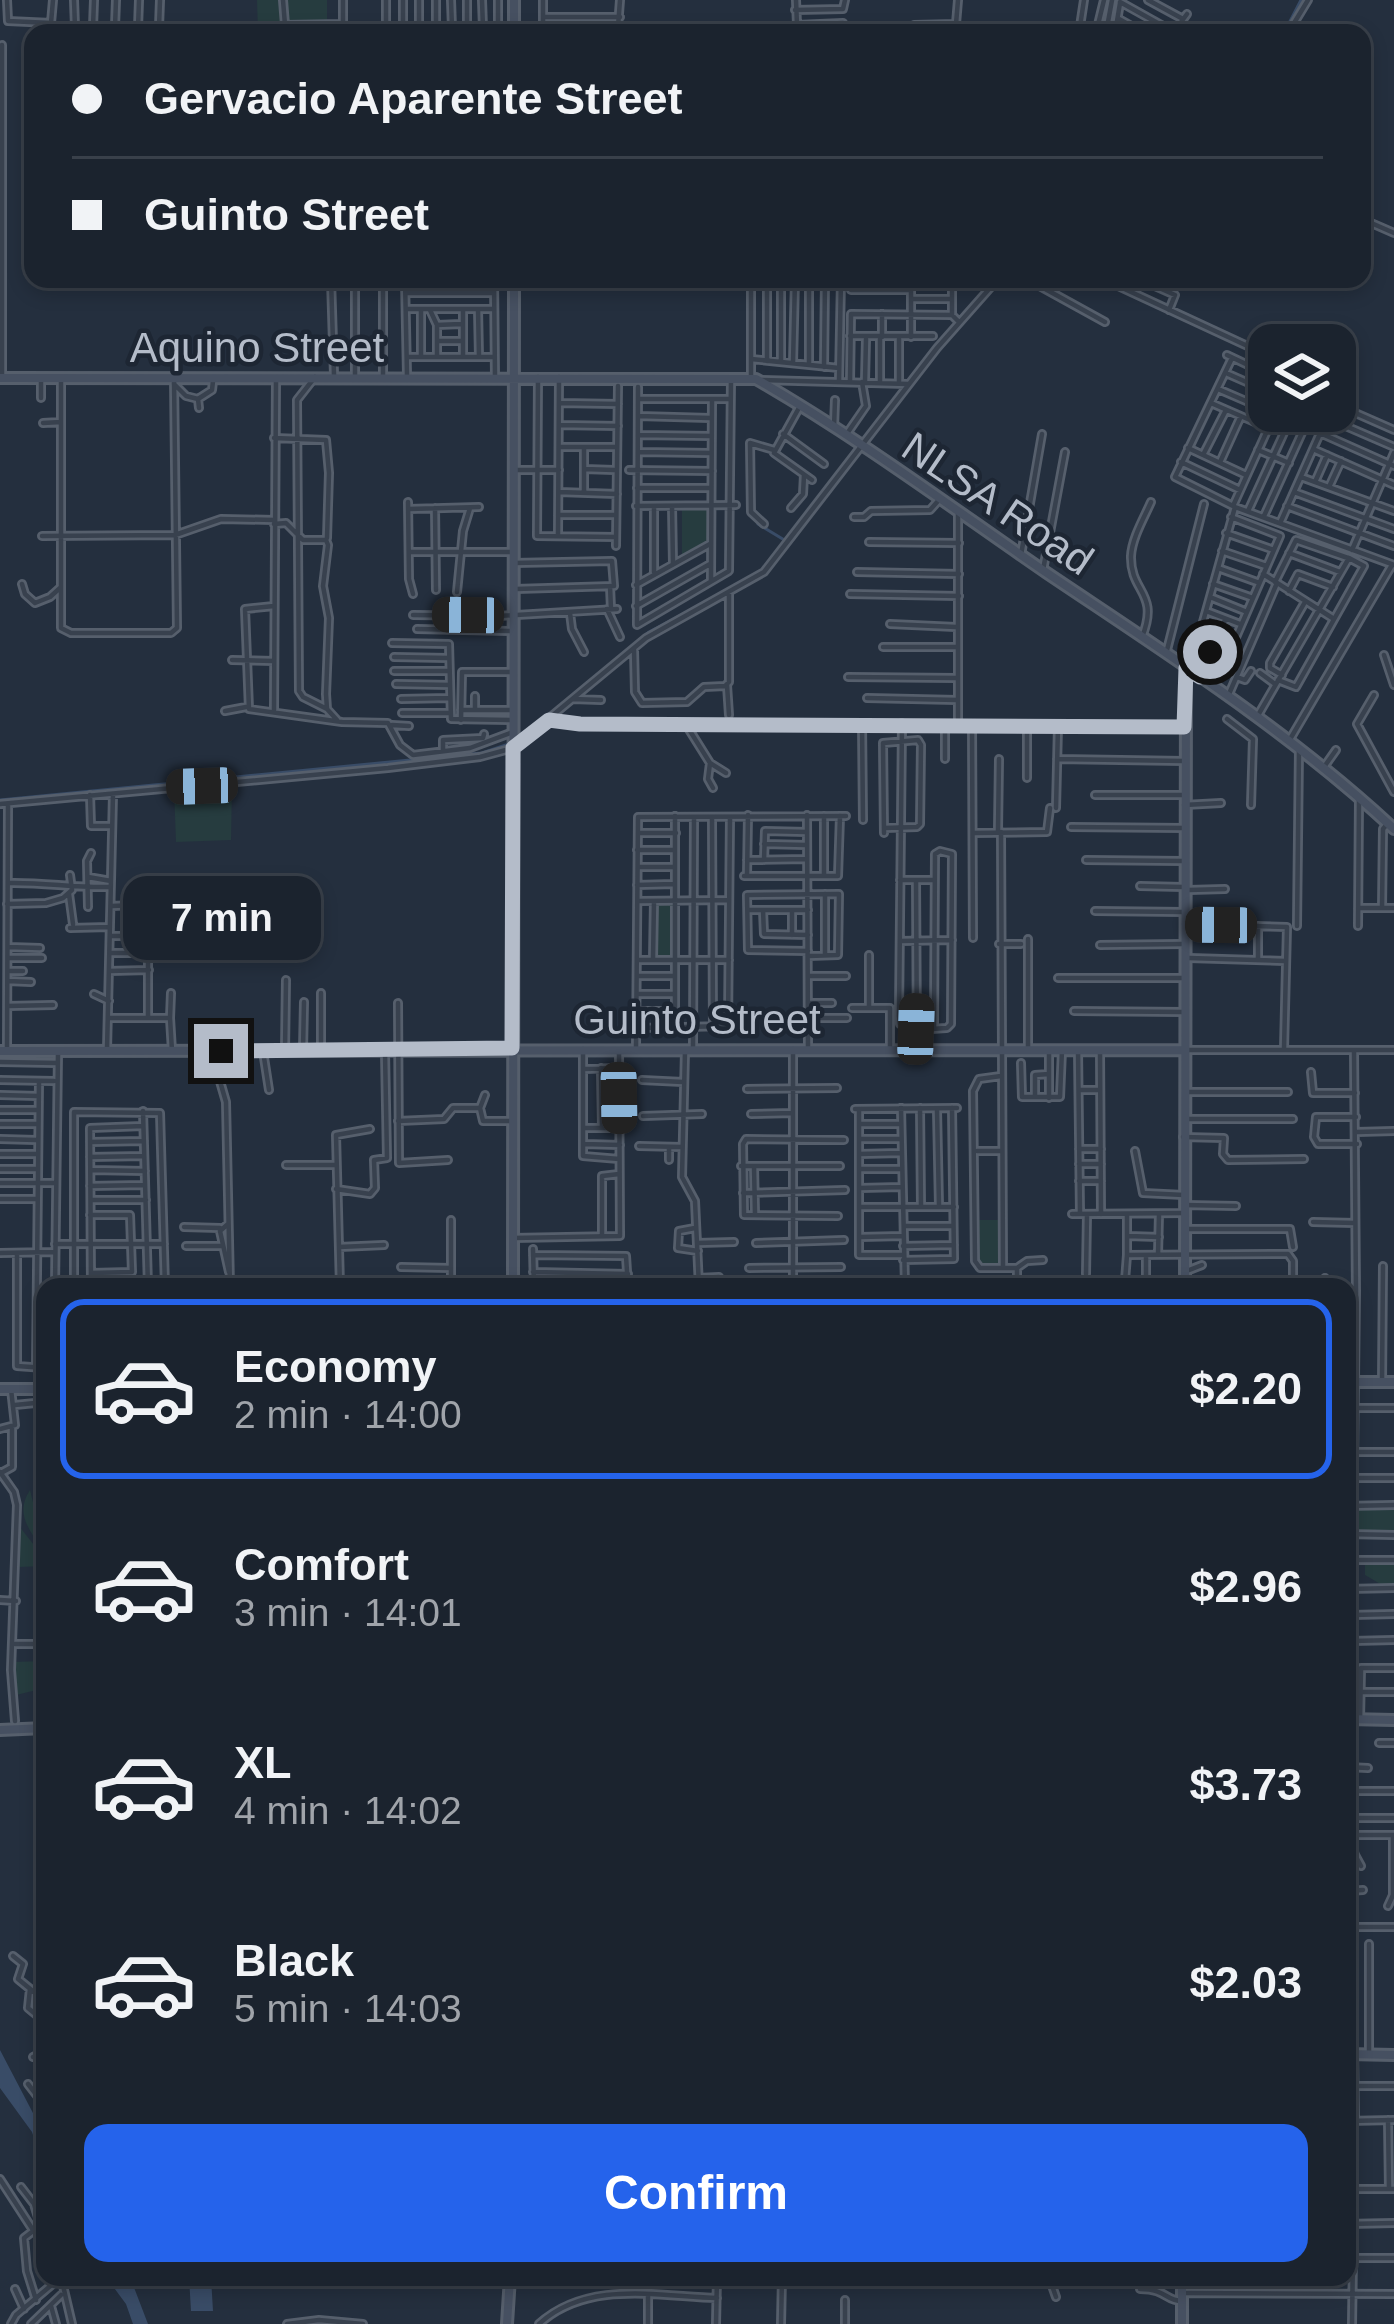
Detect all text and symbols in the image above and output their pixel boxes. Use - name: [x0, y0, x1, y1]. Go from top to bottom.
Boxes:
- text: Gervacio Aparente Street: [144, 73, 683, 124]
- text: Guinto Street: [144, 189, 429, 240]
- street label: Aquino Street: [130, 324, 385, 371]
- map controls: [1248, 324, 1356, 432]
- button: layers: [1248, 324, 1356, 432]
- street label: NLSA Road: [894, 423, 1102, 584]
- car: [432, 596, 504, 634]
- route start: [1183, 625, 1237, 679]
- car: [165, 767, 239, 805]
- callout: 7 min: [122, 877, 320, 961]
- text: 7 min: [171, 896, 273, 939]
- car: [1185, 906, 1257, 944]
- car: [897, 992, 935, 1066]
- street label: Guinto Street: [573, 996, 821, 1043]
- route end: [194, 1024, 248, 1078]
- car: [600, 1062, 638, 1134]
- icon: car: [90, 1335, 198, 1443]
- text: Economy: [234, 1341, 437, 1392]
- text: $2.20: [1189, 1363, 1302, 1414]
- text: 2 min · 14:00: [234, 1393, 462, 1436]
- icon: car: [90, 1533, 198, 1641]
- text: Comfort: [234, 1539, 409, 1590]
- text: $2.96: [1189, 1561, 1302, 1612]
- text: 3 min · 14:01: [234, 1591, 462, 1634]
- icon: car: [90, 1731, 198, 1839]
- text: XL: [234, 1737, 292, 1788]
- text: $3.73: [1189, 1759, 1302, 1810]
- text: 4 min · 14:02: [234, 1789, 462, 1832]
- icon: car: [90, 1929, 198, 2037]
- text: Black: [234, 1935, 354, 1986]
- text: $2.03: [1189, 1957, 1302, 2008]
- text: 5 min · 14:03: [234, 1987, 462, 2030]
- button: Confirm: [84, 2124, 1308, 2262]

